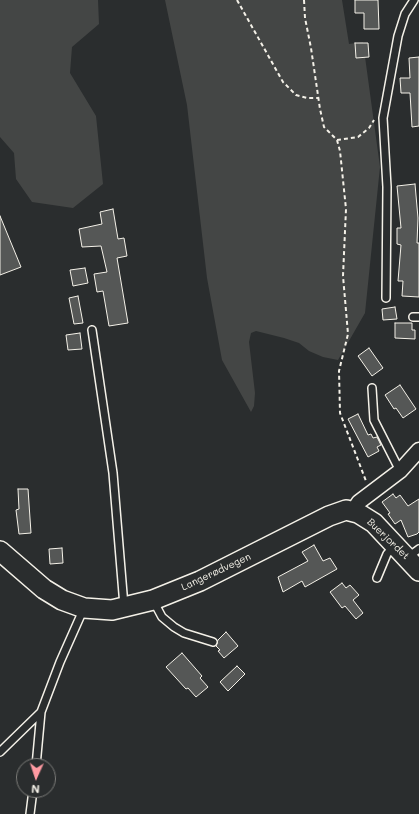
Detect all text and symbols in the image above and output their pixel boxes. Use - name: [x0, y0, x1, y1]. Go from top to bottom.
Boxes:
- street label: Buerjordet: [364, 516, 412, 562]
- street label: Langerødvegen: [179, 551, 253, 593]
- north arrow: [16, 758, 56, 798]
- text: N: [31, 782, 40, 797]

